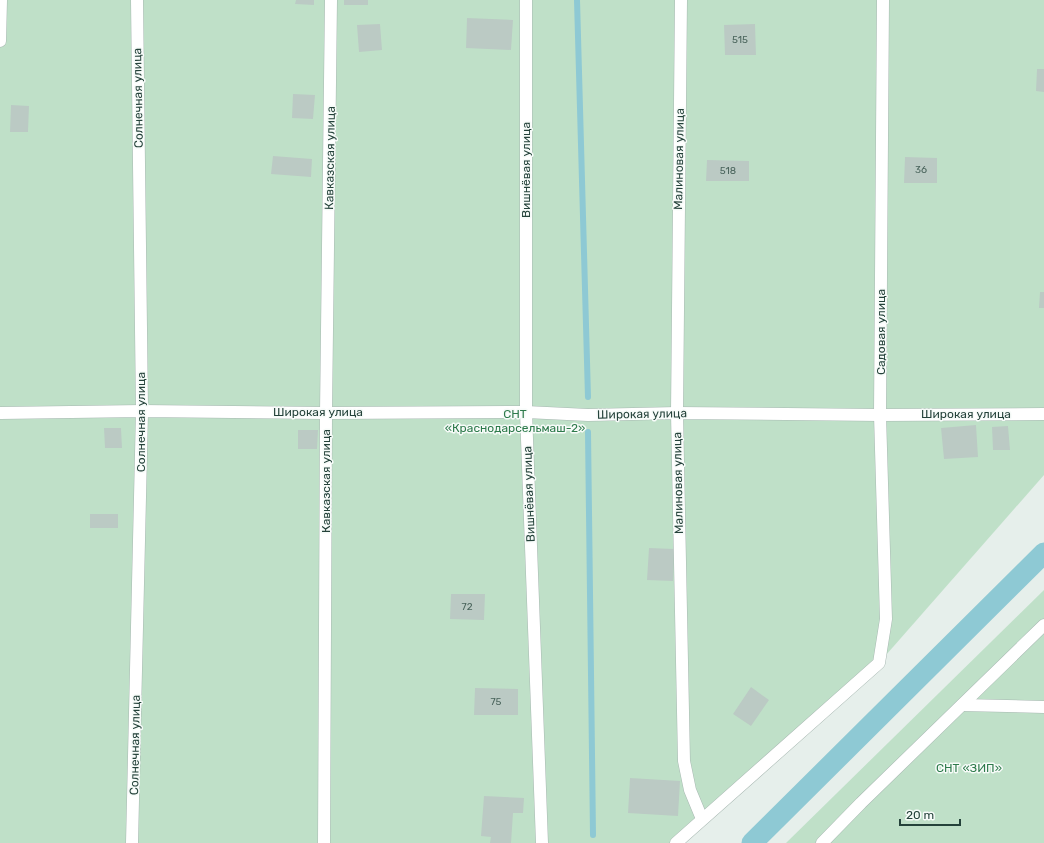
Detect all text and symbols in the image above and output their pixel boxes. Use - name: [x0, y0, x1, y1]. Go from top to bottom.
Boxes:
- house number: 515: [732, 34, 748, 46]
- street label: Солнечная улица: [130, 48, 146, 148]
- street label: Кавказская улица: [322, 106, 338, 210]
- street label: Малиновая улица: [671, 108, 687, 210]
- street label: Вишнёвая улица: [519, 122, 533, 218]
- house number: 36: [915, 164, 927, 176]
- house number: 518: [720, 165, 736, 177]
- street label: Садовая улица: [874, 289, 888, 375]
- street label: Солнечная улица: [134, 372, 148, 472]
- street label: Широкая улица: [273, 405, 363, 419]
- street label: Широкая улица: [597, 406, 687, 422]
- park label: СНТ «Краснодарсельмаш-2»: [445, 407, 585, 435]
- street label: Широкая улица: [921, 407, 1011, 421]
- street label: Кавказская улица: [319, 429, 333, 533]
- street label: Малиновая улица: [670, 432, 686, 534]
- street label: Вишнёвая улица: [520, 446, 538, 542]
- house number: 72: [462, 601, 473, 613]
- street label: Солнечная улица: [127, 695, 143, 795]
- house number: 75: [490, 696, 502, 708]
- park label: СНТ «ЗИП»: [936, 761, 1002, 775]
- scale bar: [900, 801, 960, 827]
- text: 20 m: [906, 808, 934, 822]

